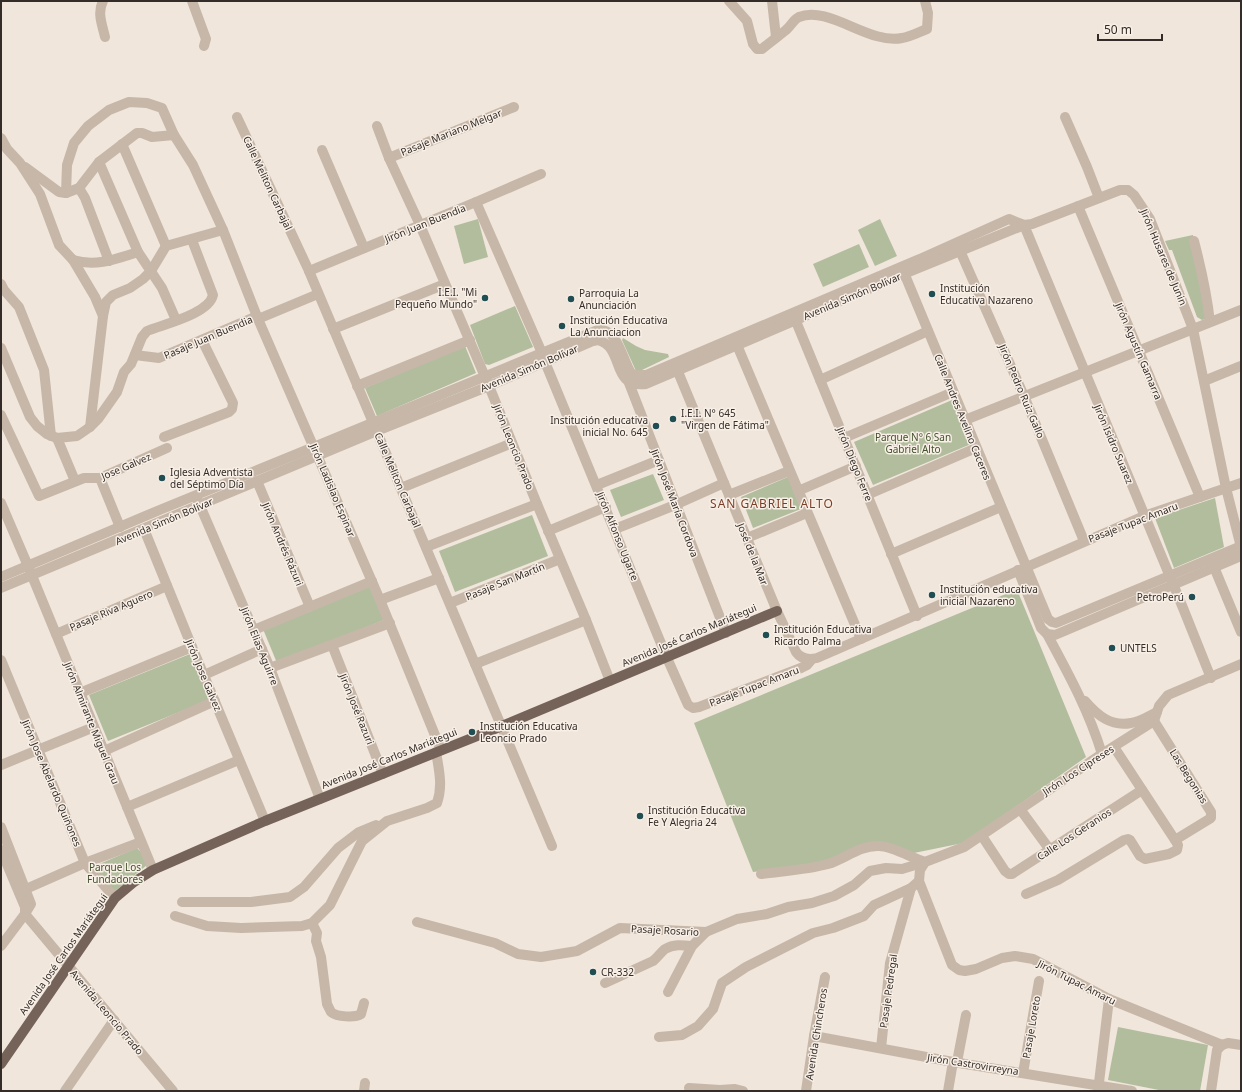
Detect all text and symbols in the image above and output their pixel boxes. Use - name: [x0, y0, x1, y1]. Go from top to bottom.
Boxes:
- scale bar: [1098, 16, 1162, 42]
- text: 50 m: [1104, 21, 1132, 38]
- street label: Pasaje Mariano Melgar: [398, 105, 504, 159]
- street label: Calle Meliton Carbajal: [240, 134, 296, 232]
- street label: Jirón Juan Buendia: [381, 200, 468, 246]
- street label: Jirón Husares de Junin: [1137, 206, 1191, 307]
- street label: Avenida Simón Bolívar: [801, 269, 903, 323]
- place label: Institución Educativa Nazareno: [940, 281, 1033, 307]
- place label: I.E.I. "Mi Pequeño Mundo": [395, 285, 477, 311]
- place label: Parroquia La Anunciación: [579, 286, 639, 312]
- marker: Institución Educativa Nazareno: [927, 289, 937, 299]
- marker: I.E.I. "Mi Pequeño Mundo": [480, 293, 490, 303]
- marker: Parroquia La Anunciación: [566, 294, 576, 304]
- street label: Jirón Agustín Gamarra: [1112, 299, 1166, 402]
- street label: Pasaje Juan Buendia: [162, 312, 254, 362]
- place label: Institución Educativa La Anunciacion: [570, 313, 668, 339]
- marker: Institución Educativa La Anunciacion: [557, 321, 567, 331]
- street label: Avenida Simón Bolívar: [478, 341, 580, 395]
- street label: Jirón Pedro Ruiz Gallo: [995, 341, 1048, 440]
- street label: Calle Andres Avelino Caceres: [931, 352, 995, 482]
- street label: Jirón Leoncio Prado: [490, 401, 538, 492]
- street label: Jirón Isidro Suarez: [1091, 401, 1137, 486]
- place label: I.E.I. N° 645 "Virgen de Fátima": [681, 406, 769, 432]
- place label: Institución educativa inicial No. 645: [550, 413, 648, 439]
- marker: I.E.I. N° 645 "Virgen de Fátima": [668, 414, 678, 424]
- marker: Institución educativa inicial No. 645: [651, 421, 661, 431]
- street label: Jirón Diego Ferre: [833, 424, 876, 504]
- street label: Calle Meliton Carbajal: [372, 430, 424, 530]
- park label: Parque N° 6 San Gabriel Alto: [875, 430, 951, 456]
- street label: Jirón Ladislao Espinar: [307, 440, 359, 539]
- street label: Jirón José María Cordova: [648, 446, 702, 559]
- street label: Jose Galvez: [98, 449, 153, 483]
- place label: Iglesia Adventista del Séptimo Día: [170, 465, 253, 491]
- marker: Iglesia Adventista del Séptimo Día: [157, 473, 167, 483]
- street label: Jirón Alfonso Ugarte: [593, 489, 642, 583]
- street label: Avenida Simón Bolívar: [113, 494, 215, 548]
- district label: SAN GABRIEL ALTO: [710, 495, 834, 512]
- street label: Pasaje Tupac Amaru: [1086, 498, 1180, 546]
- street label: Jirón Andrés Rázuri: [259, 499, 307, 588]
- street label: José de la Mar: [734, 520, 772, 587]
- street label: Pasaje San Martín: [463, 559, 547, 603]
- place label: Institución educativa inicial Nazareno: [940, 582, 1038, 608]
- street label: Pasaje Riva Aguero: [67, 586, 155, 634]
- marker: Institución educativa inicial Nazareno: [927, 590, 937, 600]
- place label: PetroPerú: [1137, 590, 1184, 604]
- marker: PetroPerú: [1187, 592, 1197, 602]
- street label: Avenida José Carlos Mariátegui: [619, 600, 759, 670]
- street label: Jirón Elias Aguirre: [238, 604, 282, 687]
- place label: Institución Educativa Ricardo Palma: [774, 622, 872, 648]
- marker: Institución Educativa Ricardo Palma: [761, 630, 771, 640]
- street label: Jirón Jose Galvez: [182, 636, 226, 713]
- place label: UNTELS: [1120, 641, 1157, 655]
- marker: UNTELS: [1107, 643, 1117, 653]
- street label: Jirón Almirante Miguel Grau: [61, 659, 123, 786]
- street label: Pasaje Tupac Amaru: [707, 662, 801, 710]
- street label: Jirón José Razuri: [336, 671, 378, 747]
- street label: Jirón Jose Abelardo Quiñones: [19, 717, 85, 849]
- place label: Institución Educativa Leoncio Prado: [480, 719, 578, 745]
- street label: Avenida José Carlos Mariátegui: [319, 724, 459, 792]
- marker: Institución Educativa Leoncio Prado: [467, 727, 477, 737]
- street label: Jirón Los Cipreses: [1039, 742, 1117, 799]
- street label: Las Begonias: [1167, 746, 1211, 806]
- place label: Institución Educativa Fe Y Alegria 24: [648, 803, 746, 829]
- street label: Calle Los Geranios: [1034, 805, 1114, 863]
- marker: Institución Educativa Fe Y Alegria 24: [635, 811, 645, 821]
- park label: Parque Los Fundadores: [87, 860, 143, 886]
- street label: Avenida José Carlos Mariátegui: [16, 890, 110, 1018]
- street label: Pasaje Rosario: [631, 921, 699, 939]
- street label: Pasaje Pedregal: [876, 953, 900, 1029]
- street label: Jirón Tupac Amaru: [1035, 956, 1119, 1008]
- place label: CR-332: [601, 965, 634, 979]
- street label: Avenida Leoncio Prado: [67, 966, 147, 1058]
- marker: CR-332: [588, 967, 598, 977]
- street label: Avenida Chincheros: [802, 987, 830, 1081]
- street label: Pasaje Loreto: [1019, 995, 1043, 1059]
- street label: Jirón Castrovirreyna: [925, 1050, 1020, 1078]

